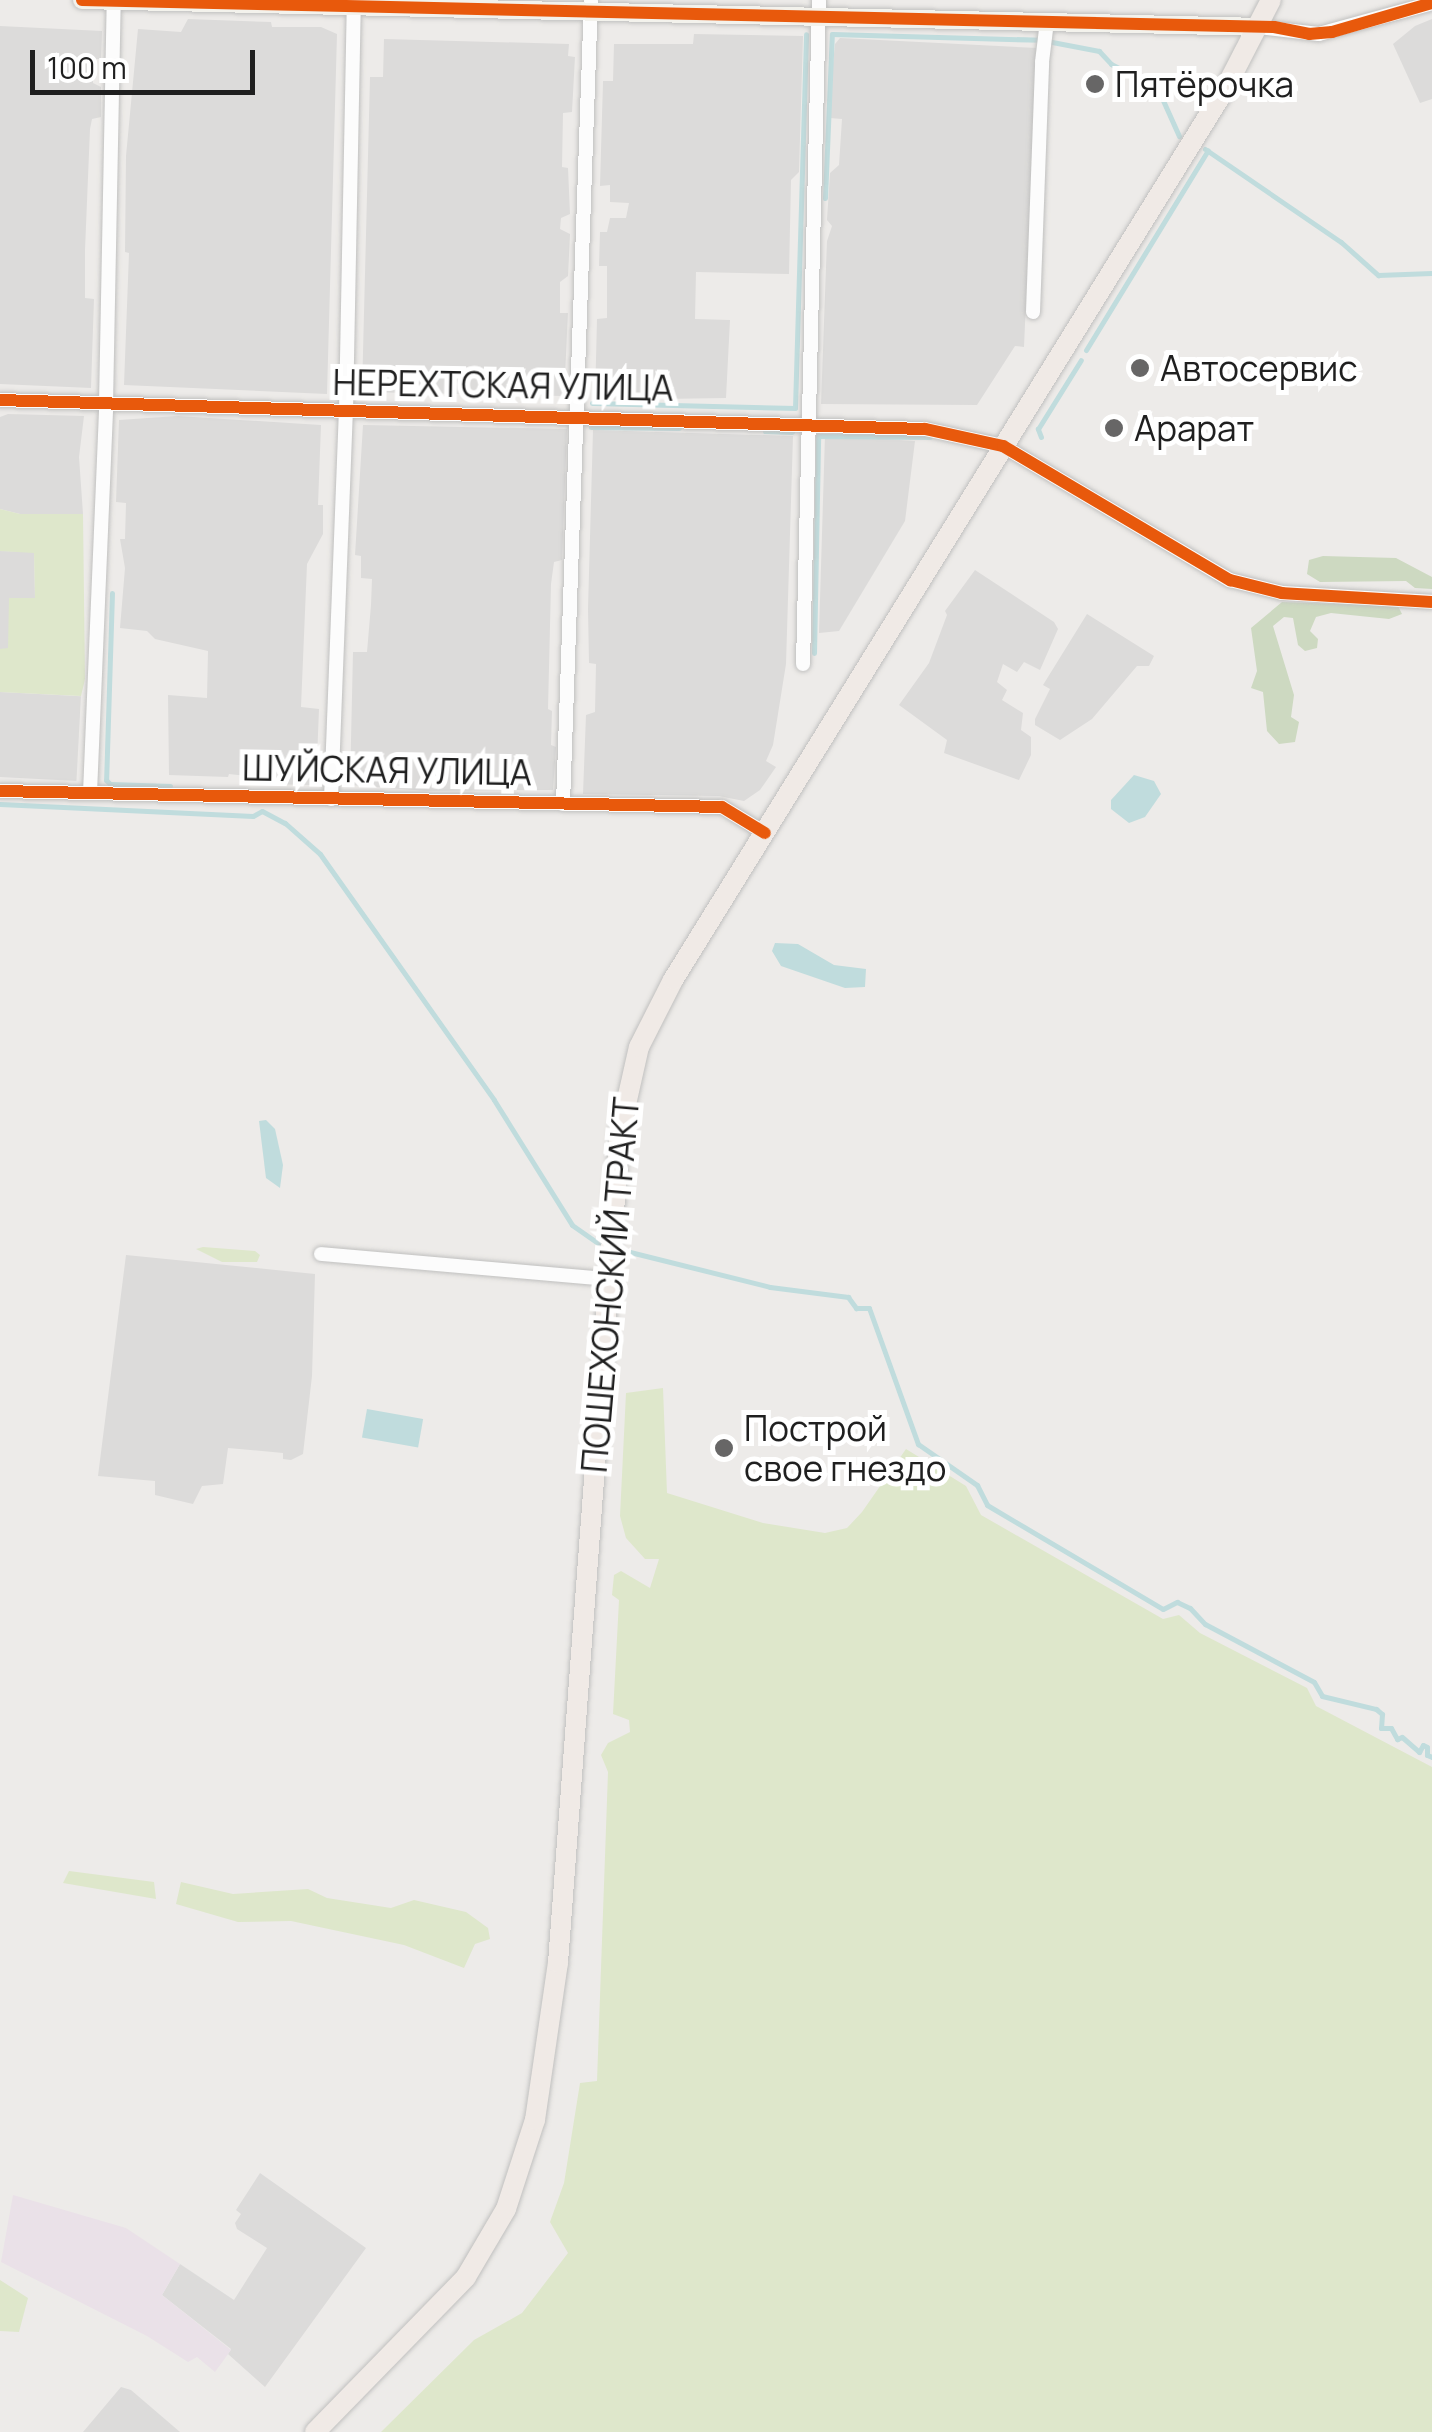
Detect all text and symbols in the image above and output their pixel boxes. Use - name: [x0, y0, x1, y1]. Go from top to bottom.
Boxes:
- scale bar: [35, 30, 260, 92]
- text: 100 m: [47, 47, 127, 88]
- place label: Пятёрочка: [1115, 63, 1294, 105]
- marker: Пятёрочка: [1084, 73, 1106, 95]
- place label: Автосервис: [1160, 347, 1358, 389]
- marker: Автосервис: [1129, 357, 1151, 379]
- street label: НЕРЕХТСКАЯ УЛИЦА: [332, 361, 674, 409]
- place label: Арарат: [1134, 407, 1254, 449]
- marker: Арарат: [1103, 417, 1125, 439]
- street label: ШУЙСКАЯ УЛИЦА: [242, 746, 532, 794]
- street label: ПОШЕХОНСКИЙ ТРАКТ: [573, 1096, 647, 1474]
- place label: Построй свое гнездо: [744, 1407, 946, 1489]
- marker: Построй свое гнездо: [713, 1437, 735, 1459]

